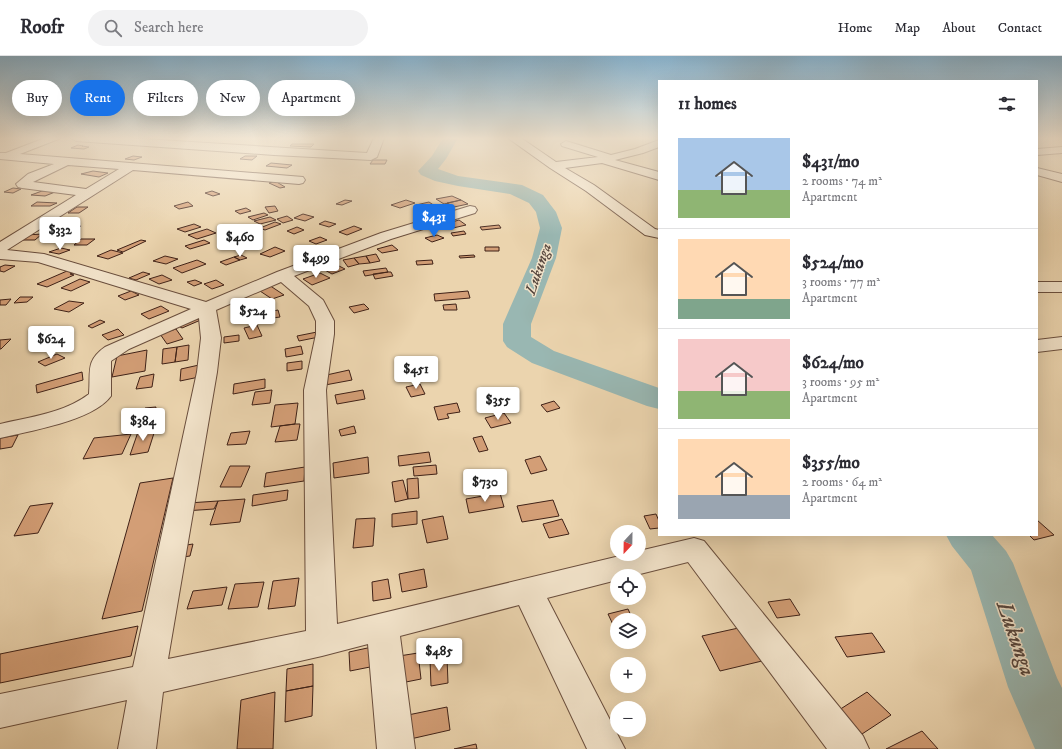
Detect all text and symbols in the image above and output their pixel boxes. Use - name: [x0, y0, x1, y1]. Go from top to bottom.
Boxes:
- search box: [88, 10, 368, 46]
- text: Roofr: [20, 16, 64, 39]
- icon: search: [102, 17, 124, 39]
- text: Search here: [134, 18, 203, 37]
- text: Home: [838, 19, 872, 37]
- text: Map: [894, 19, 920, 37]
- text: About: [942, 19, 976, 37]
- text: Contact: [998, 19, 1042, 37]
- chip: Buy: [12, 80, 62, 116]
- chip: Rent: [70, 80, 125, 116]
- chip: Filters: [133, 80, 198, 116]
- chip: New: [206, 80, 260, 116]
- chip: Apartment: [268, 80, 355, 116]
- text: 11 homes: [678, 93, 737, 115]
- icon: filters: [996, 93, 1018, 115]
- text: $431/mo: [802, 151, 859, 173]
- icon: home: [710, 154, 758, 202]
- text: 2 rooms · 74 m²: [802, 173, 882, 189]
- text: Apartment: [802, 189, 857, 205]
- pin: $431: [410, 204, 458, 238]
- text: $431: [422, 209, 446, 225]
- pin: $332: [36, 217, 84, 251]
- text: $332: [48, 222, 72, 238]
- pin: $460: [216, 224, 264, 258]
- text: $460: [226, 229, 254, 245]
- water label: Lukunga: [521, 241, 556, 298]
- pin: $499: [292, 245, 340, 279]
- text: $499: [302, 250, 330, 266]
- text: $524/mo: [802, 252, 863, 274]
- icon: home: [710, 255, 758, 303]
- text: 3 rooms · 77 m²: [802, 274, 880, 290]
- text: Apartment: [802, 290, 857, 306]
- pin: $524: [229, 298, 277, 332]
- text: $524: [239, 303, 267, 319]
- pin: $624: [27, 326, 75, 360]
- text: $624: [37, 331, 65, 347]
- text: $624/mo: [802, 352, 864, 374]
- icon: home: [710, 355, 758, 403]
- pin: $451: [392, 356, 440, 390]
- text: $451: [403, 361, 429, 377]
- text: 3 rooms · 95 m²: [802, 374, 879, 390]
- pin: $355: [474, 387, 522, 421]
- text: Apartment: [802, 390, 857, 406]
- text: $355: [486, 392, 510, 408]
- pin: $384: [119, 408, 167, 442]
- text: $384: [130, 413, 156, 429]
- text: $355/mo: [802, 452, 860, 474]
- icon: home: [710, 455, 758, 503]
- pin: $730: [461, 469, 509, 503]
- text: $730: [472, 474, 498, 490]
- text: 2 rooms · 64 m²: [802, 474, 882, 490]
- text: Apartment: [802, 490, 857, 506]
- north arrow: [610, 525, 646, 561]
- map controls: [610, 525, 646, 737]
- button: locate: [610, 569, 646, 605]
- water label: Lukunga: [990, 596, 1041, 679]
- button: layers: [610, 613, 646, 649]
- pin: $485: [415, 638, 463, 672]
- text: $485: [425, 643, 453, 659]
- button: +: [610, 657, 646, 693]
- button: −: [610, 701, 646, 737]

